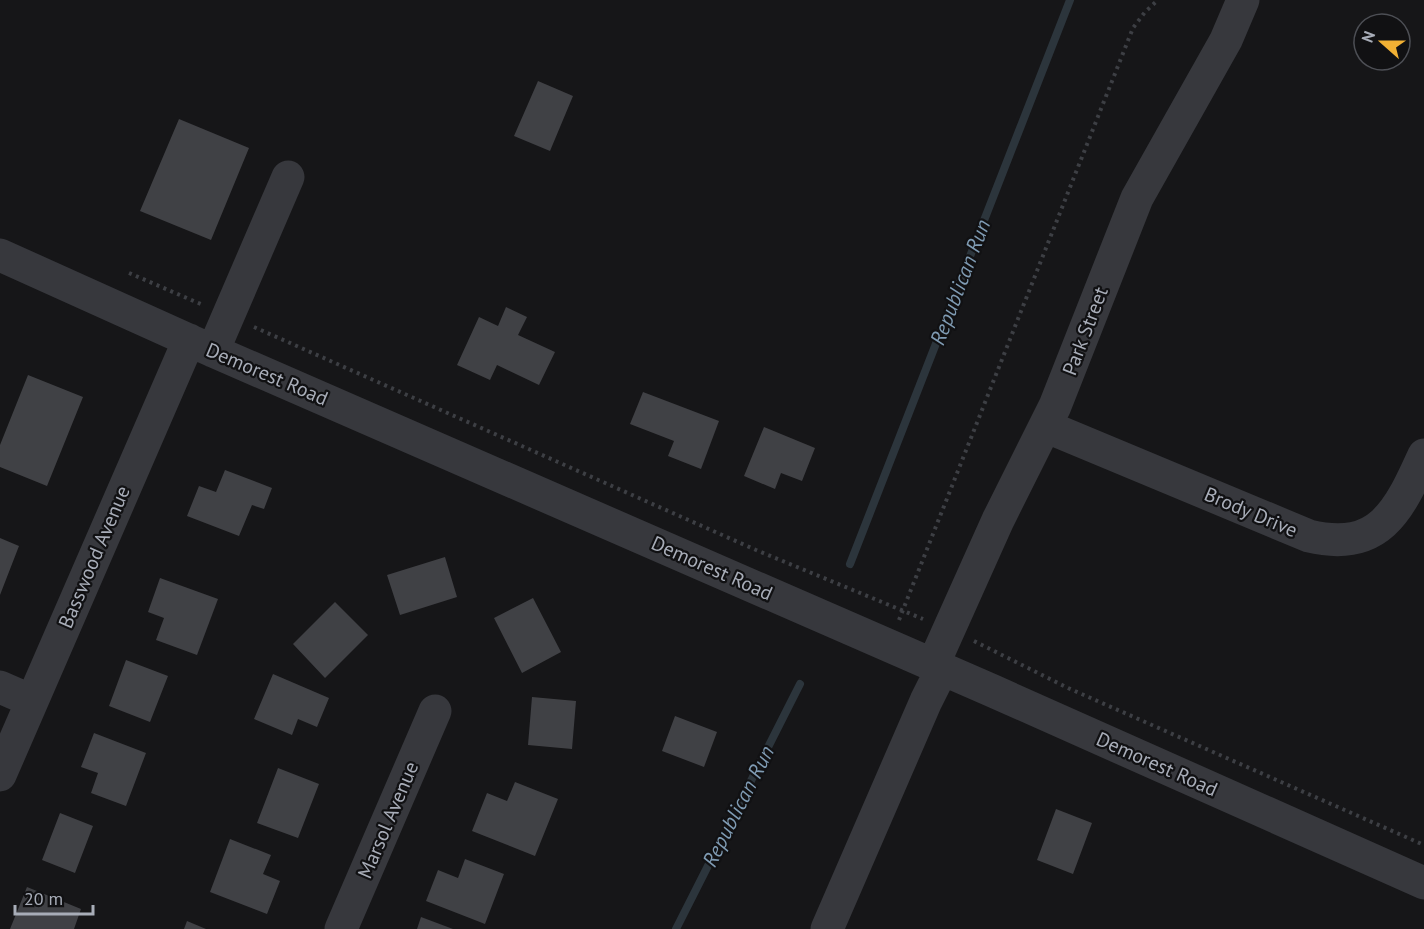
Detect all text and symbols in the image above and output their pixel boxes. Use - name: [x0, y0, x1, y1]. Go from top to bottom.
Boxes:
- north arrow: [1352, 12, 1412, 72]
- text: N: [1357, 28, 1379, 45]
- water label: Republican Run: [924, 215, 996, 349]
- street label: Park Street: [1056, 283, 1114, 379]
- street label: Demorest Road: [202, 337, 332, 411]
- street label: Brody Drive: [1200, 481, 1302, 543]
- street label: Basswood Avenue: [52, 482, 136, 632]
- street label: Demorest Road: [647, 530, 777, 606]
- street label: Demorest Road: [1092, 726, 1222, 802]
- water label: Republican Run: [696, 741, 780, 871]
- street label: Marsol Avenue: [352, 758, 424, 882]
- scale bar: [15, 878, 93, 916]
- text: 20 m: [24, 887, 63, 910]

